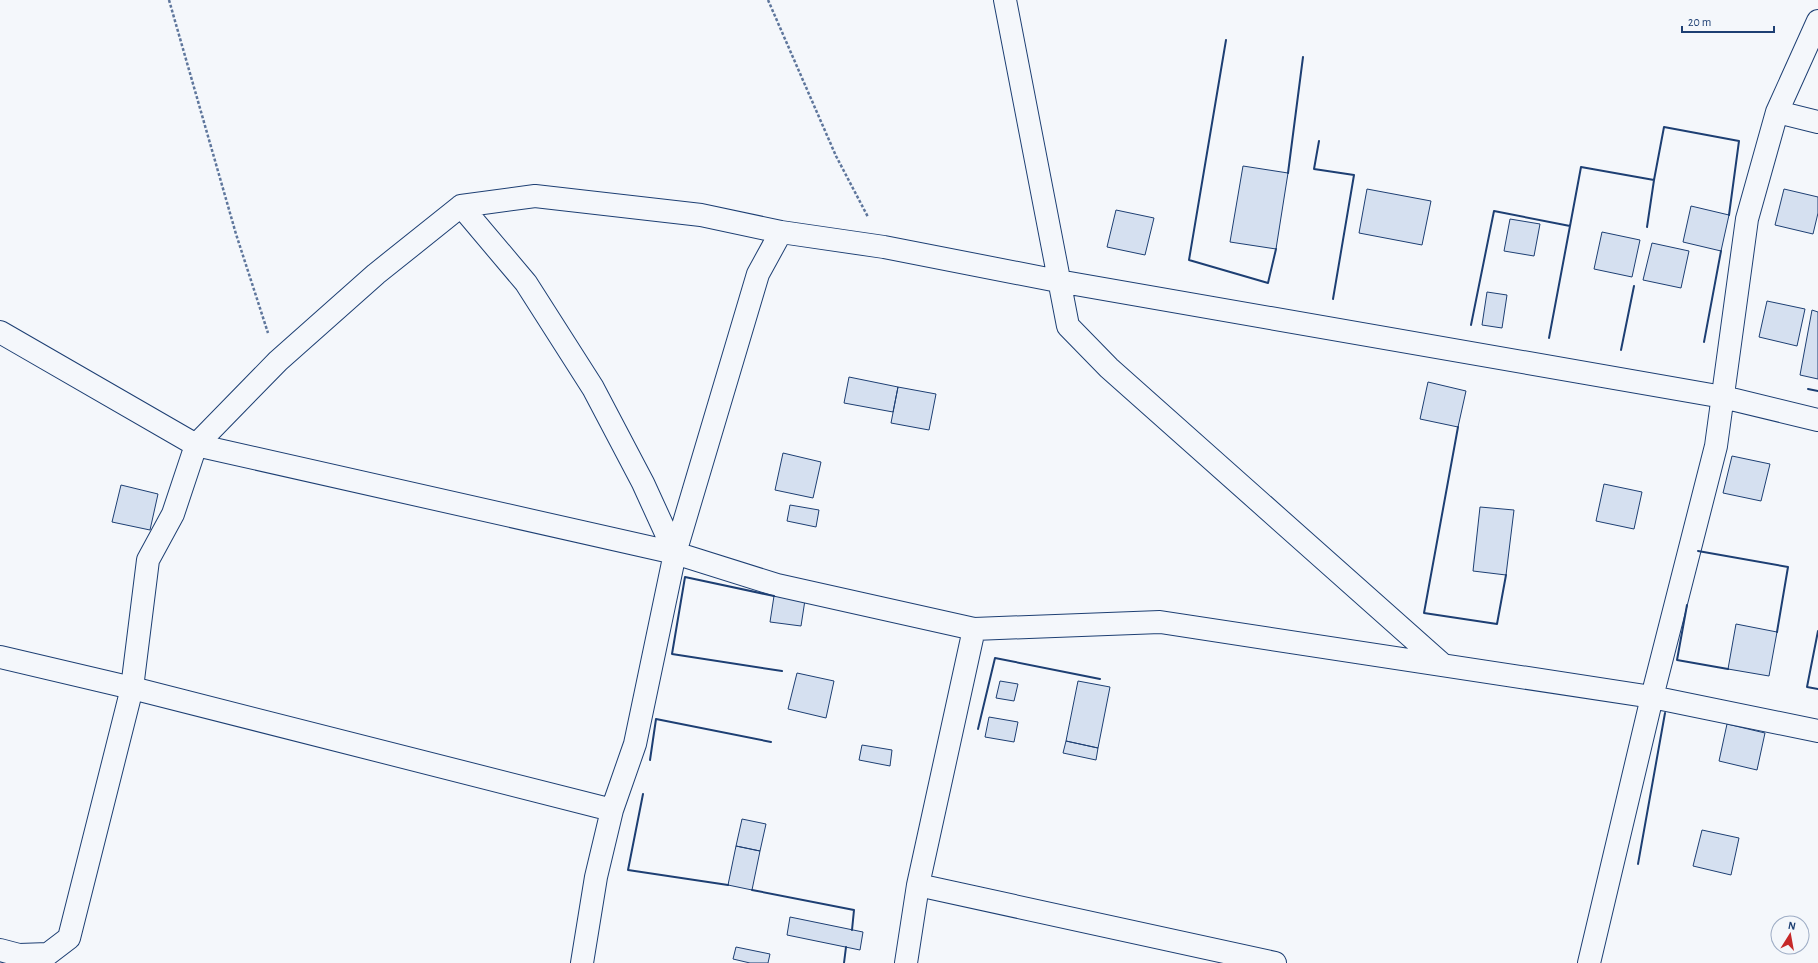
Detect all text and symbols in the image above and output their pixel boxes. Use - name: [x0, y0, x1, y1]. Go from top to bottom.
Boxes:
- scale bar: [1682, 8, 1774, 34]
- text: 20 m: [1688, 16, 1711, 28]
- north arrow: [1770, 915, 1810, 955]
- text: N: [1787, 920, 1797, 932]

